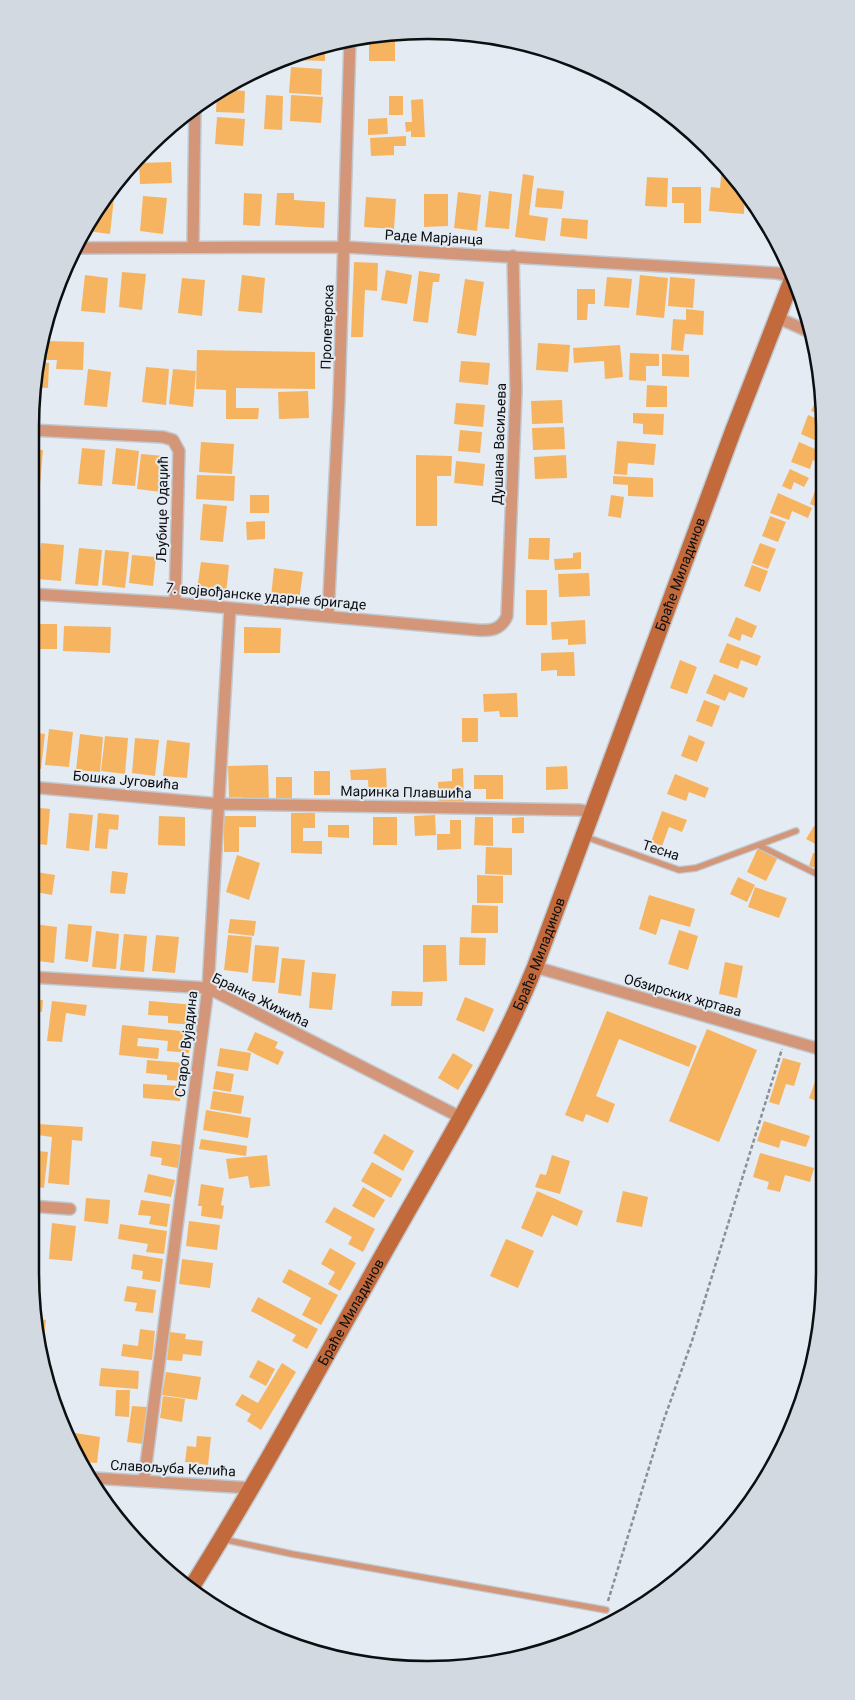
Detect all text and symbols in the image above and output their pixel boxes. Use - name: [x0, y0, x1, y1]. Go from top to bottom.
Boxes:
- street label: Раде Марјанца: [384, 226, 484, 248]
- street label: Пролетерска: [318, 284, 336, 370]
- street label: Душана Васиљева: [489, 383, 509, 505]
- street label: Љубице Одаџић: [153, 456, 171, 562]
- street label: Браће Миладинов: [652, 515, 708, 633]
- street label: 7. војвођанске ударне бригаде: [165, 579, 367, 613]
- street label: Бошка Југовића: [72, 767, 180, 793]
- street label: Маринка Плавшића: [340, 783, 472, 801]
- street label: Тесна: [640, 837, 682, 863]
- street label: Браће Миладинов: [509, 895, 568, 1013]
- street label: Бранка Жижића: [210, 970, 312, 1030]
- street label: Обзирских жртава: [622, 971, 744, 1019]
- street label: Старог Вујадина: [172, 990, 200, 1098]
- street label: Браће Миладинов: [315, 1256, 387, 1368]
- street label: Славољуба Келића: [110, 1457, 236, 1479]

